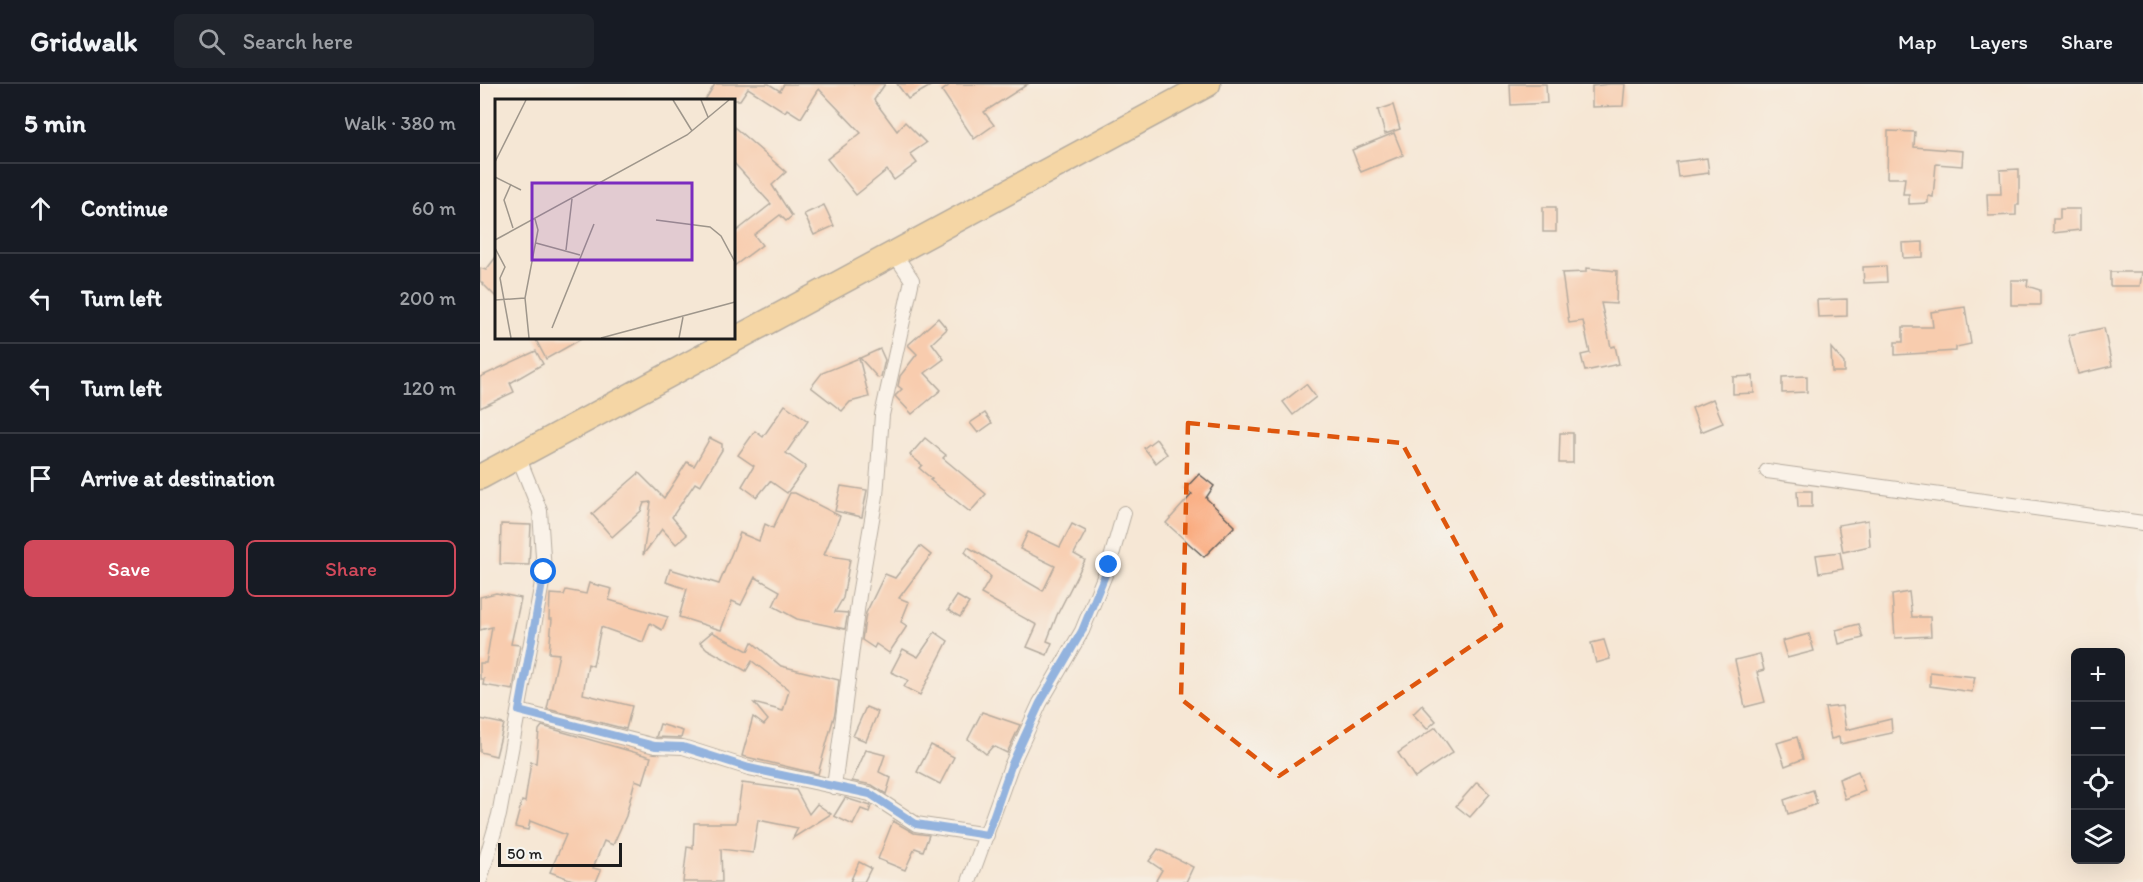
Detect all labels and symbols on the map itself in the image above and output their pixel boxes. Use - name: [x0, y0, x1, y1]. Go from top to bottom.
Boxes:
- inset map: [495, 99, 735, 339]
- route end: [1095, 551, 1121, 577]
- route start: [530, 558, 556, 584]
- scale bar: [498, 840, 622, 868]

